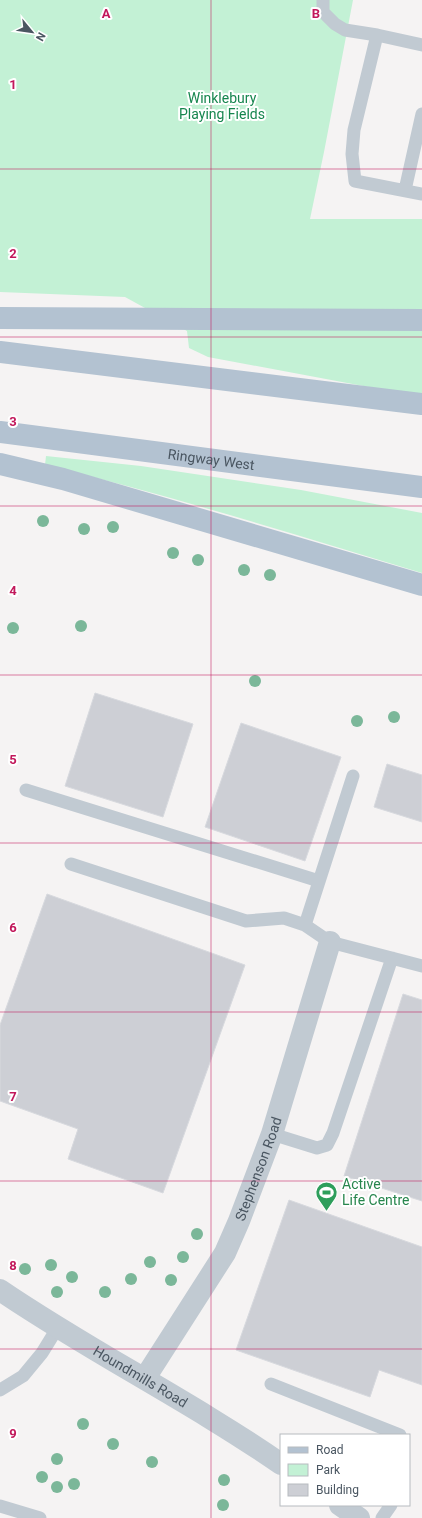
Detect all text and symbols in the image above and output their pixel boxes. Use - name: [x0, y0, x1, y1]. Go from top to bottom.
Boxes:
- text: A: [102, 6, 111, 21]
- text: B: [312, 6, 320, 21]
- north arrow: [12, 12, 52, 52]
- text: N: [33, 30, 48, 43]
- text: 1: [9, 77, 17, 92]
- park label: Winklebury Playing Fields: [179, 90, 265, 122]
- text: 2: [9, 246, 17, 261]
- text: 3: [9, 414, 17, 429]
- street label: Ringway West: [167, 446, 256, 473]
- text: 4: [9, 583, 17, 598]
- text: 5: [9, 752, 17, 767]
- text: 6: [9, 920, 17, 935]
- text: 7: [9, 1089, 17, 1104]
- street label: Stephenson Road: [232, 1115, 285, 1223]
- place label: Active Life Centre: [342, 1176, 409, 1208]
- sports icon: Active Life Centre: [314, 1179, 340, 1212]
- text: 8: [9, 1258, 17, 1273]
- street label: Houndmills Road: [90, 1343, 190, 1411]
- text: 9: [9, 1426, 17, 1441]
- legend: [280, 1434, 410, 1506]
- text: Road: [316, 1443, 344, 1457]
- text: Park: [316, 1463, 341, 1477]
- text: Building: [316, 1483, 359, 1497]

